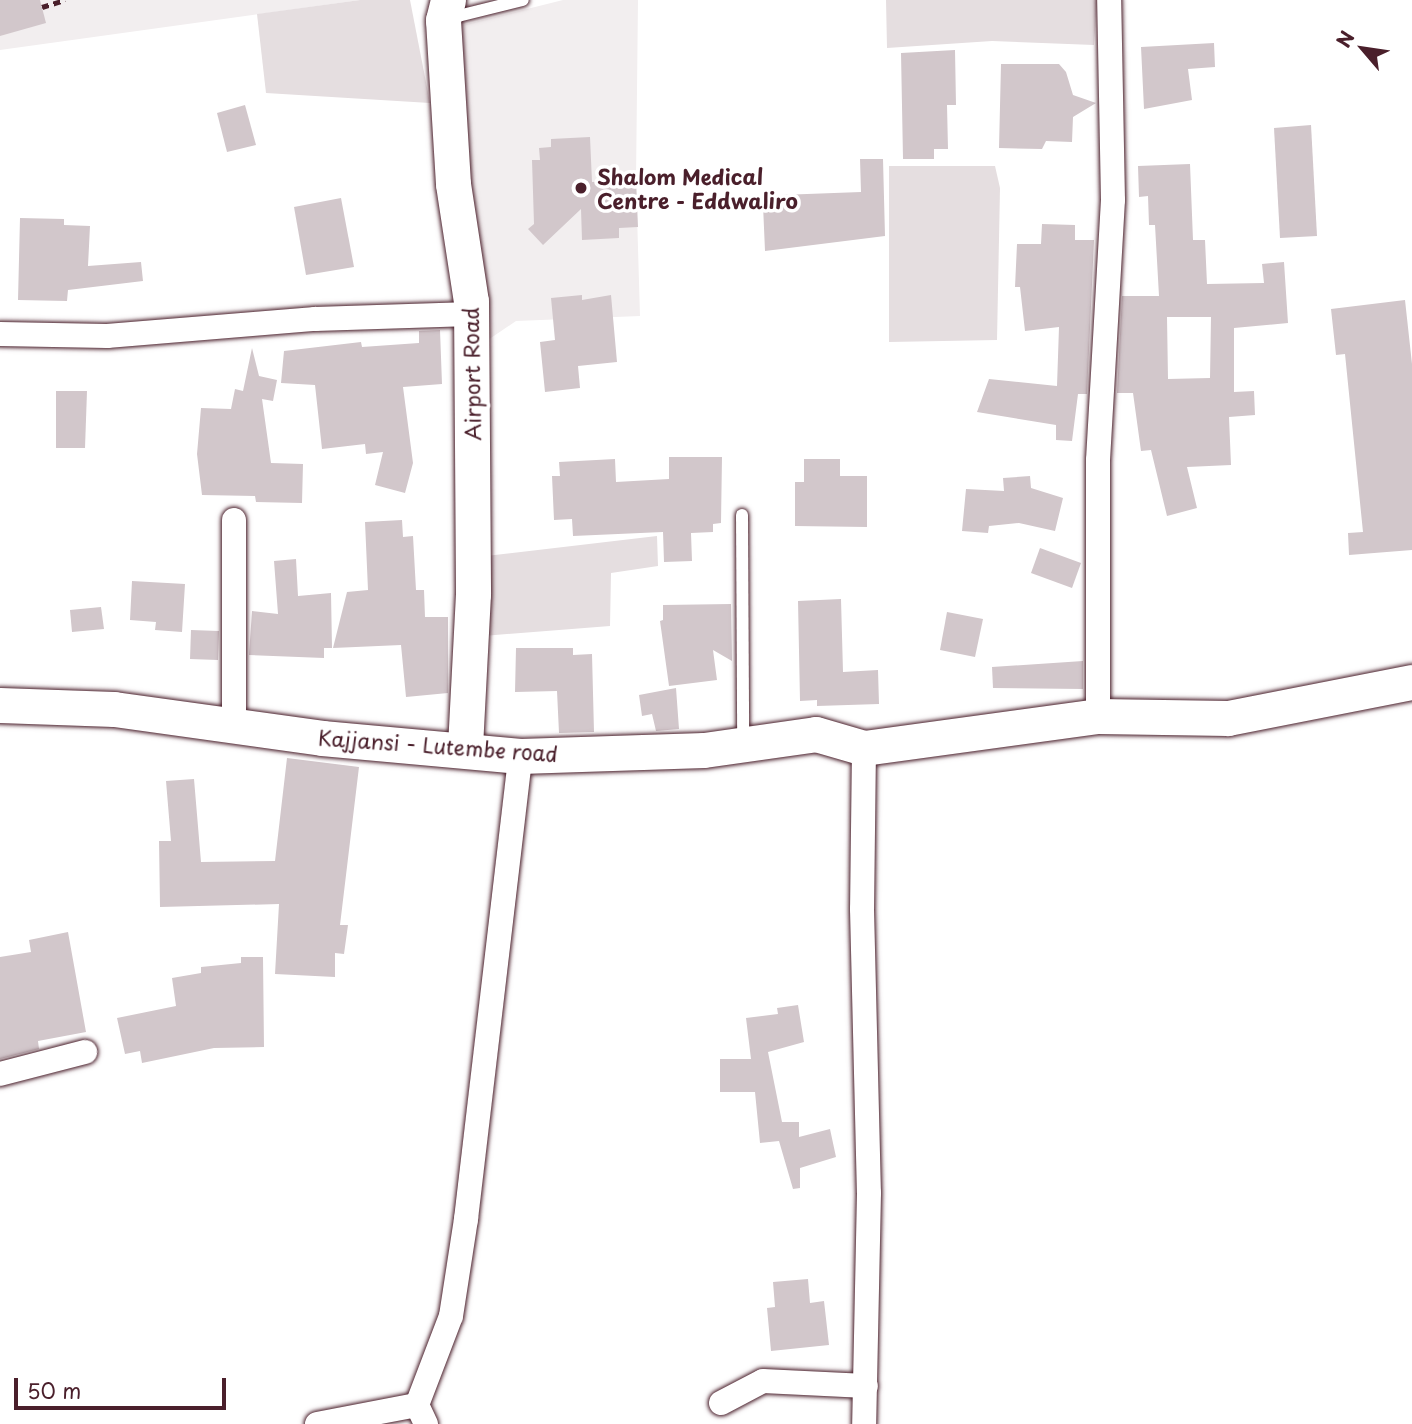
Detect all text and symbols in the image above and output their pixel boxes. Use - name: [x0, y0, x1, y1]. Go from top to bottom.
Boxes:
- north arrow: [1328, 14, 1398, 84]
- text: N: [1329, 25, 1361, 52]
- place label: Shalom Medical Centre - Eddwaliro: [597, 163, 799, 213]
- marker: Shalom Medical Centre - Eddwaliro: [571, 178, 591, 198]
- street label: Airport Road: [457, 307, 485, 441]
- street label: Kajjansi - Lutembe road: [316, 724, 560, 766]
- scale bar: [18, 1364, 229, 1408]
- text: 50 m: [27, 1374, 81, 1406]

